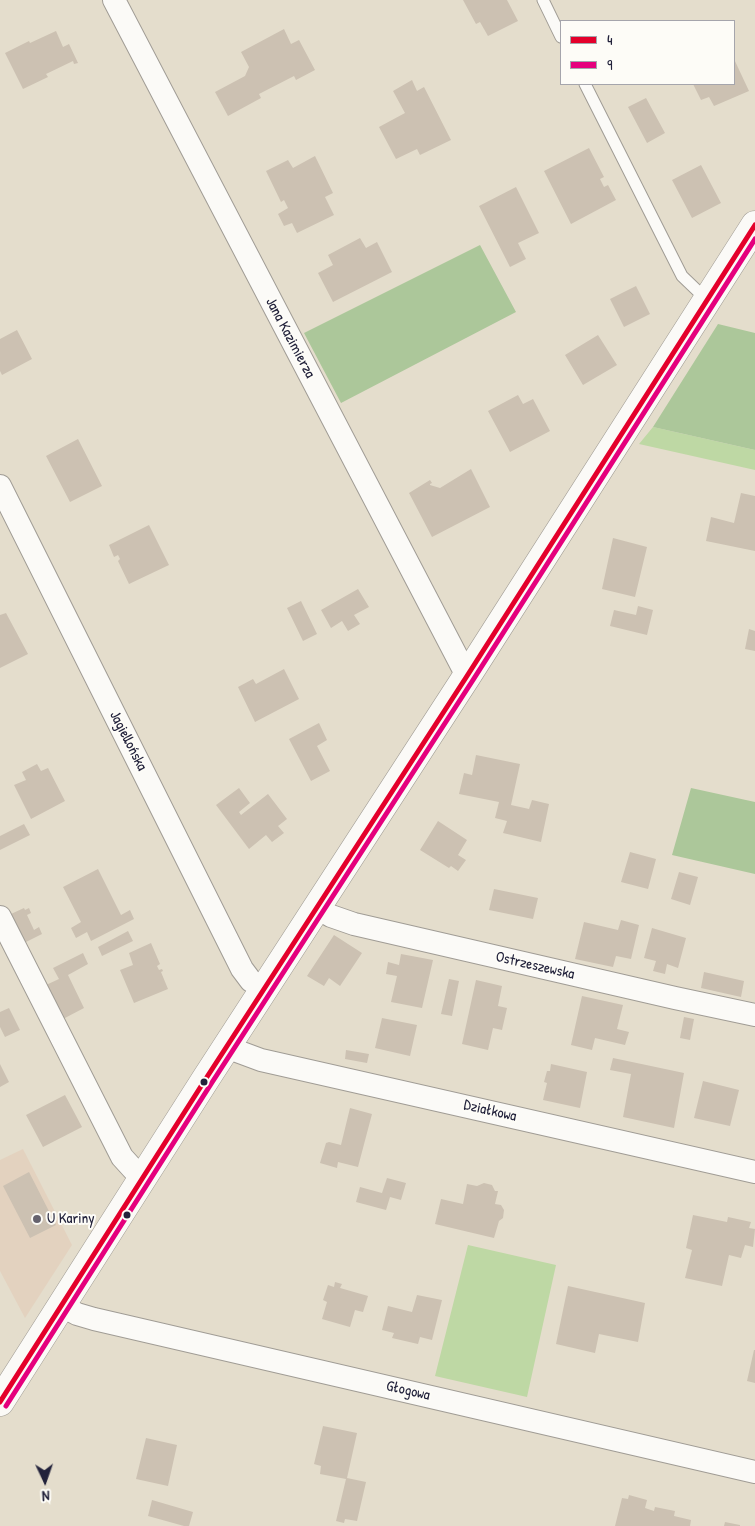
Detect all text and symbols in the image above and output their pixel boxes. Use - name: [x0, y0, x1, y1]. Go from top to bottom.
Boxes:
- legend: [560, 20, 735, 85]
- text: 4: [607, 29, 613, 50]
- text: 9: [607, 54, 613, 75]
- street label: Jana Kazimierza: [261, 295, 319, 381]
- street label: Jagiellońska: [105, 708, 151, 774]
- street label: Ostrzeszewska: [494, 948, 576, 984]
- unlabelled marker: [199, 1077, 209, 1087]
- street label: Działkowa: [462, 1096, 518, 1126]
- place label: U Kariny: [47, 1210, 95, 1228]
- unlabelled marker: [122, 1210, 132, 1220]
- marker: U Kariny: [31, 1213, 43, 1225]
- street label: Głogowa: [384, 1377, 432, 1405]
- north arrow: [20, 1456, 70, 1506]
- text: N: [42, 1487, 50, 1506]

